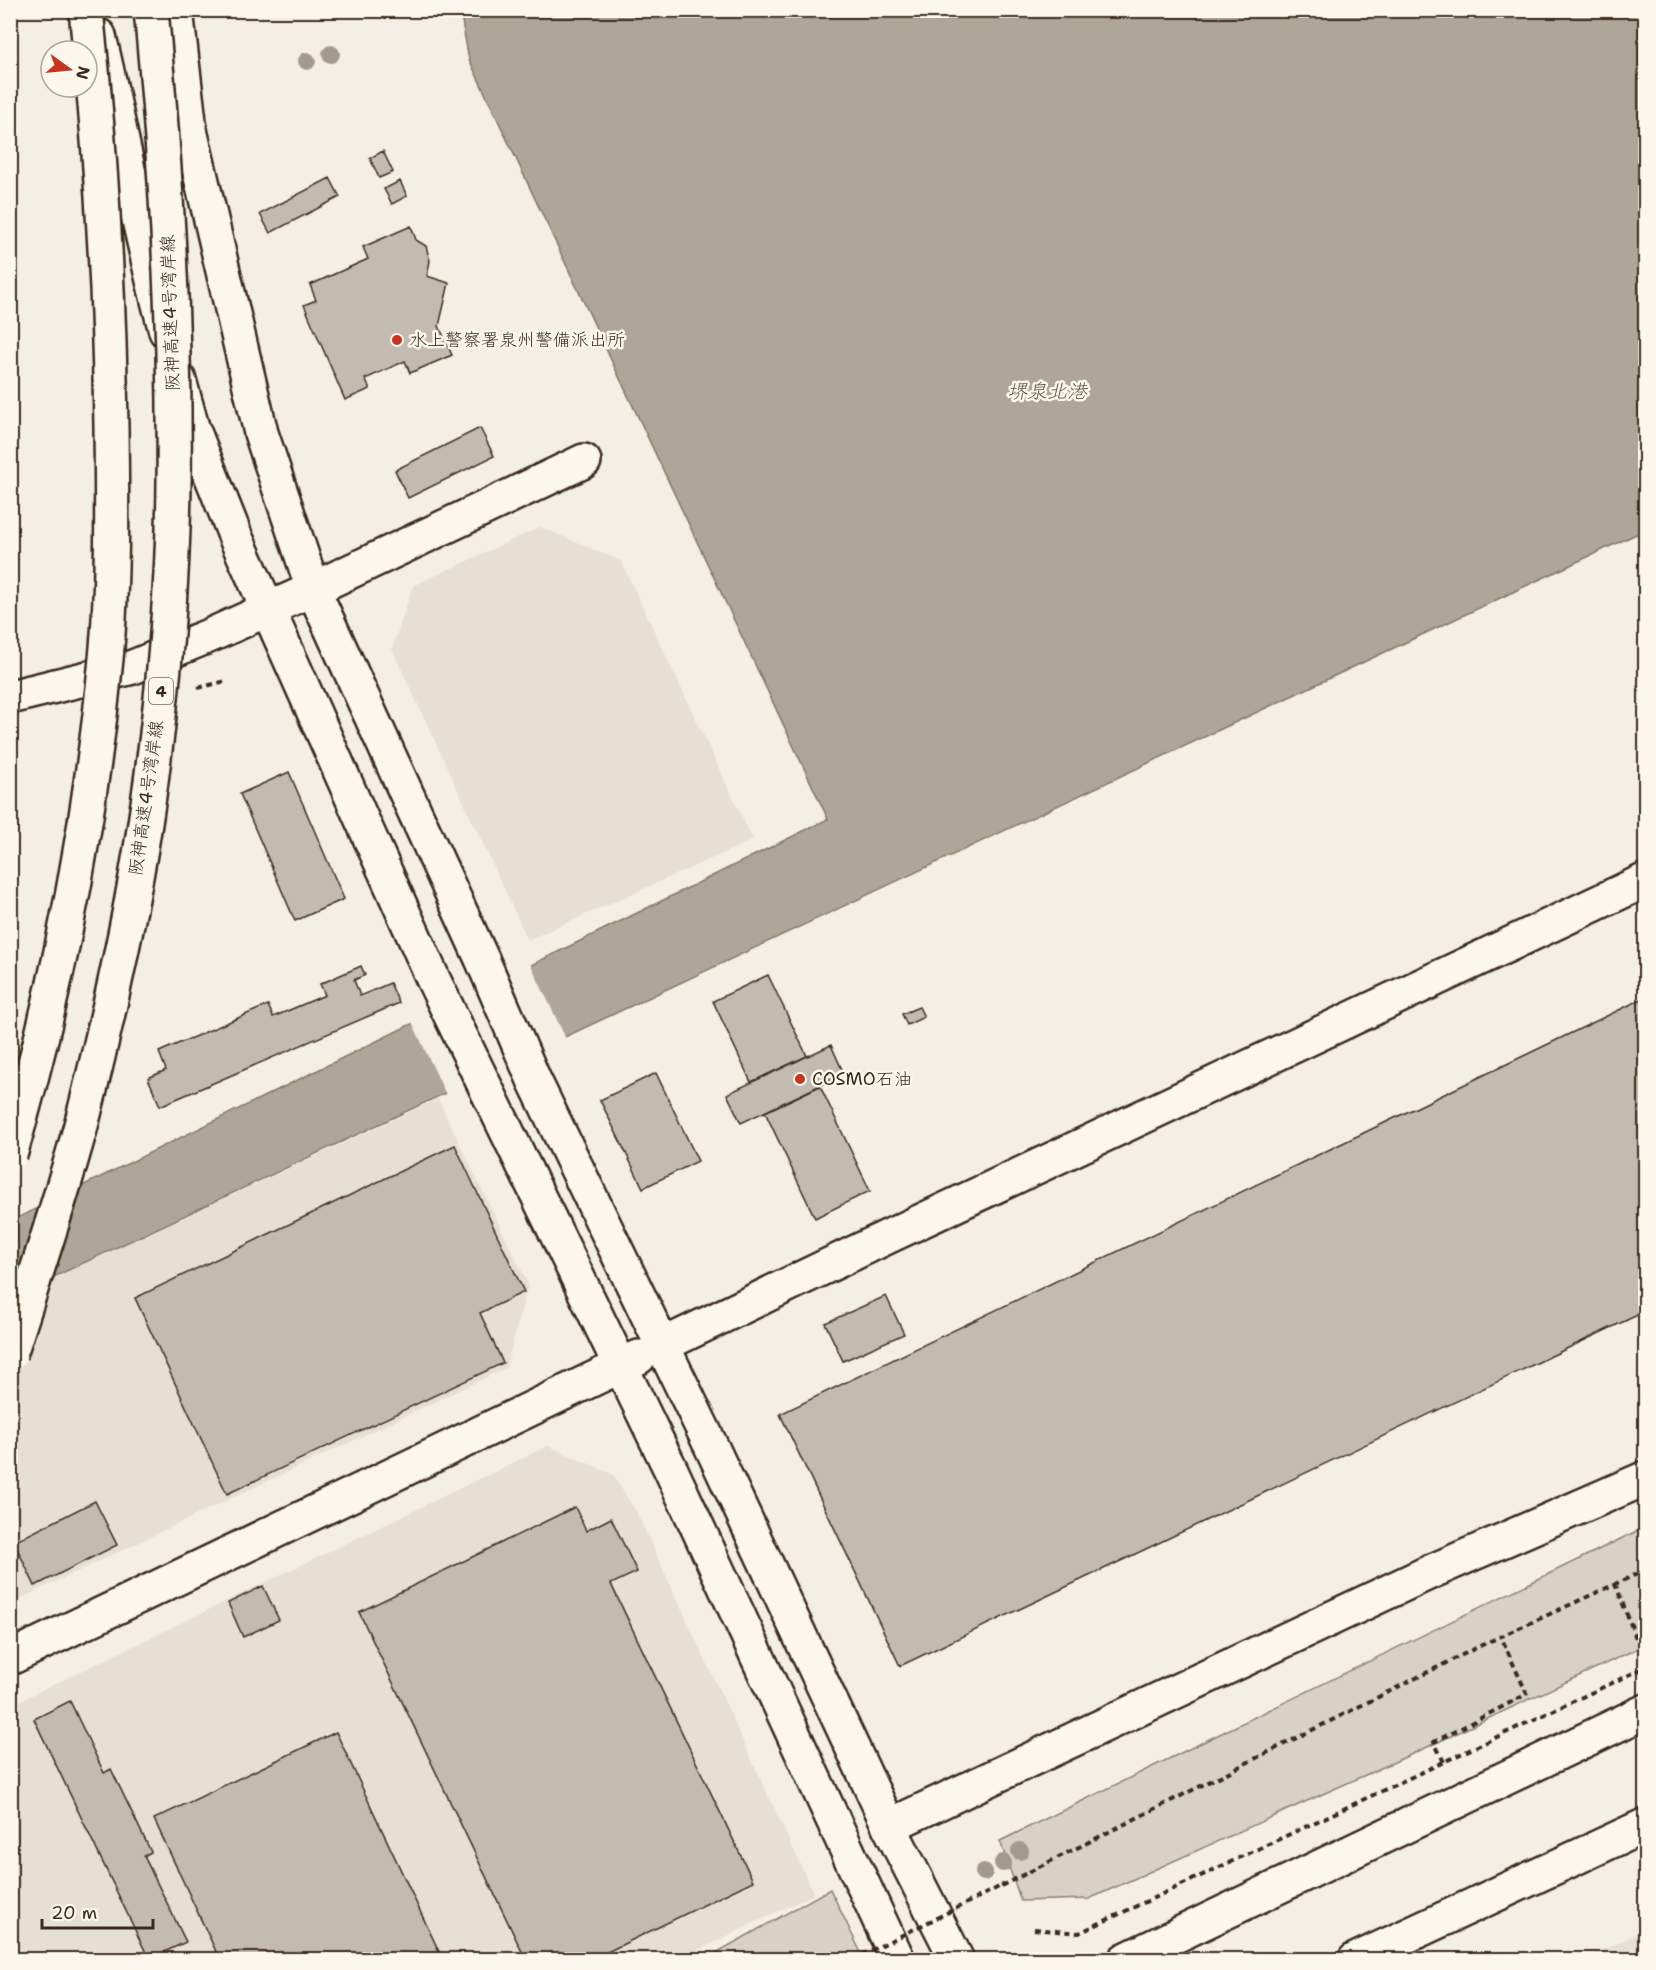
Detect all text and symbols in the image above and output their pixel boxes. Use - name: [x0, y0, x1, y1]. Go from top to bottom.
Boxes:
- north arrow: [39, 39, 99, 99]
- text: N: [71, 64, 95, 82]
- street label: 阪神高速4号湾岸線: [155, 234, 185, 392]
- place label: 水上警察署泉州警備派出所: [409, 328, 625, 352]
- marker: 水上警察署泉州警備派出所: [390, 333, 404, 347]
- water label: 堺泉北港: [1007, 378, 1089, 404]
- road number: 4: [149, 678, 173, 704]
- street label: 阪神高速4号湾岸線: [123, 719, 169, 877]
- place label: COSMO石油: [812, 1067, 912, 1091]
- marker: COSMO石油: [793, 1072, 807, 1086]
- scale bar: [42, 1892, 153, 1930]
- text: 20 m: [51, 1901, 97, 1925]

